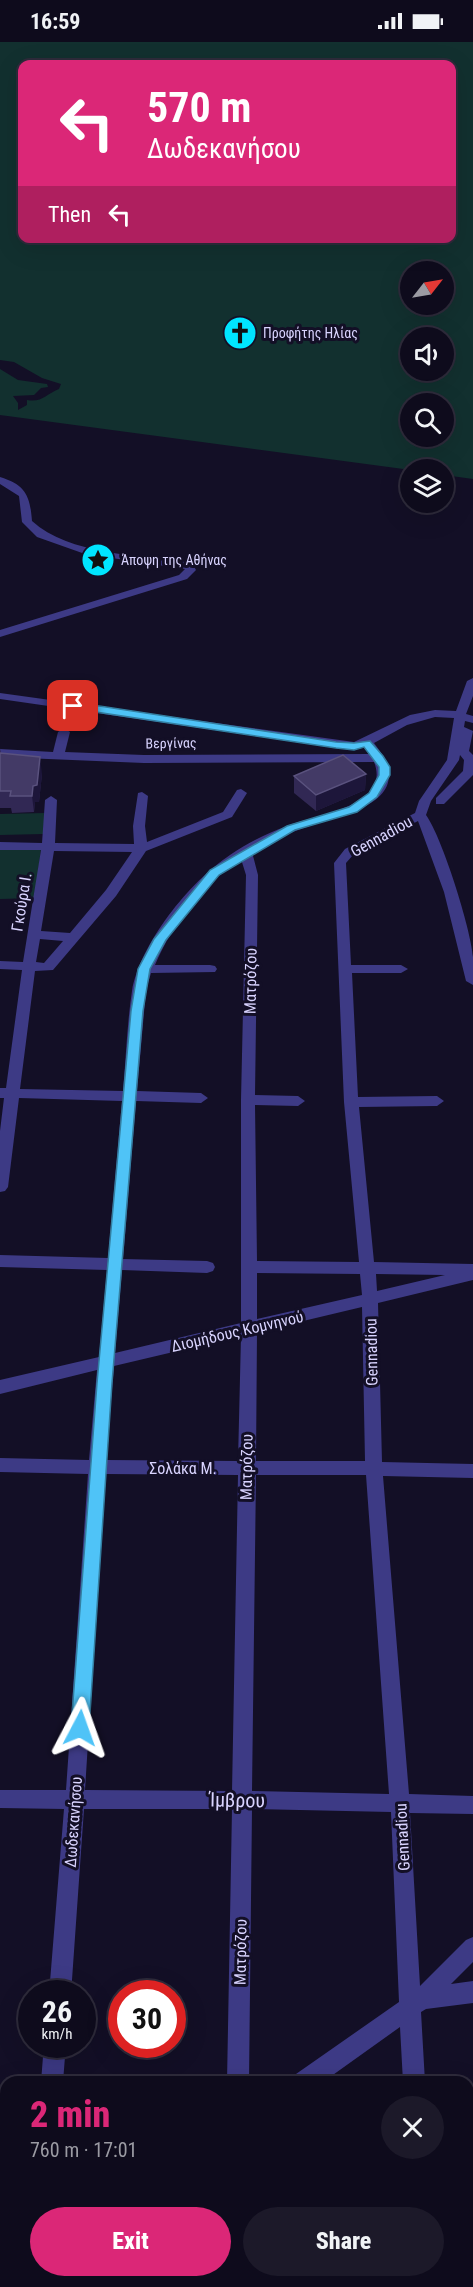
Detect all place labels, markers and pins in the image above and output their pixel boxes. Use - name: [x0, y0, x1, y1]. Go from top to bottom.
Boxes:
- church icon: Προφήτης Ηλίας: [222, 315, 258, 351]
- place label: Προφήτης Ηλίας: [263, 325, 358, 342]
- place icon: Άποψη της Αθήνας: [80, 542, 116, 578]
- place label: Άποψη της Αθήνας: [121, 552, 227, 569]
- pin: [47, 680, 98, 731]

